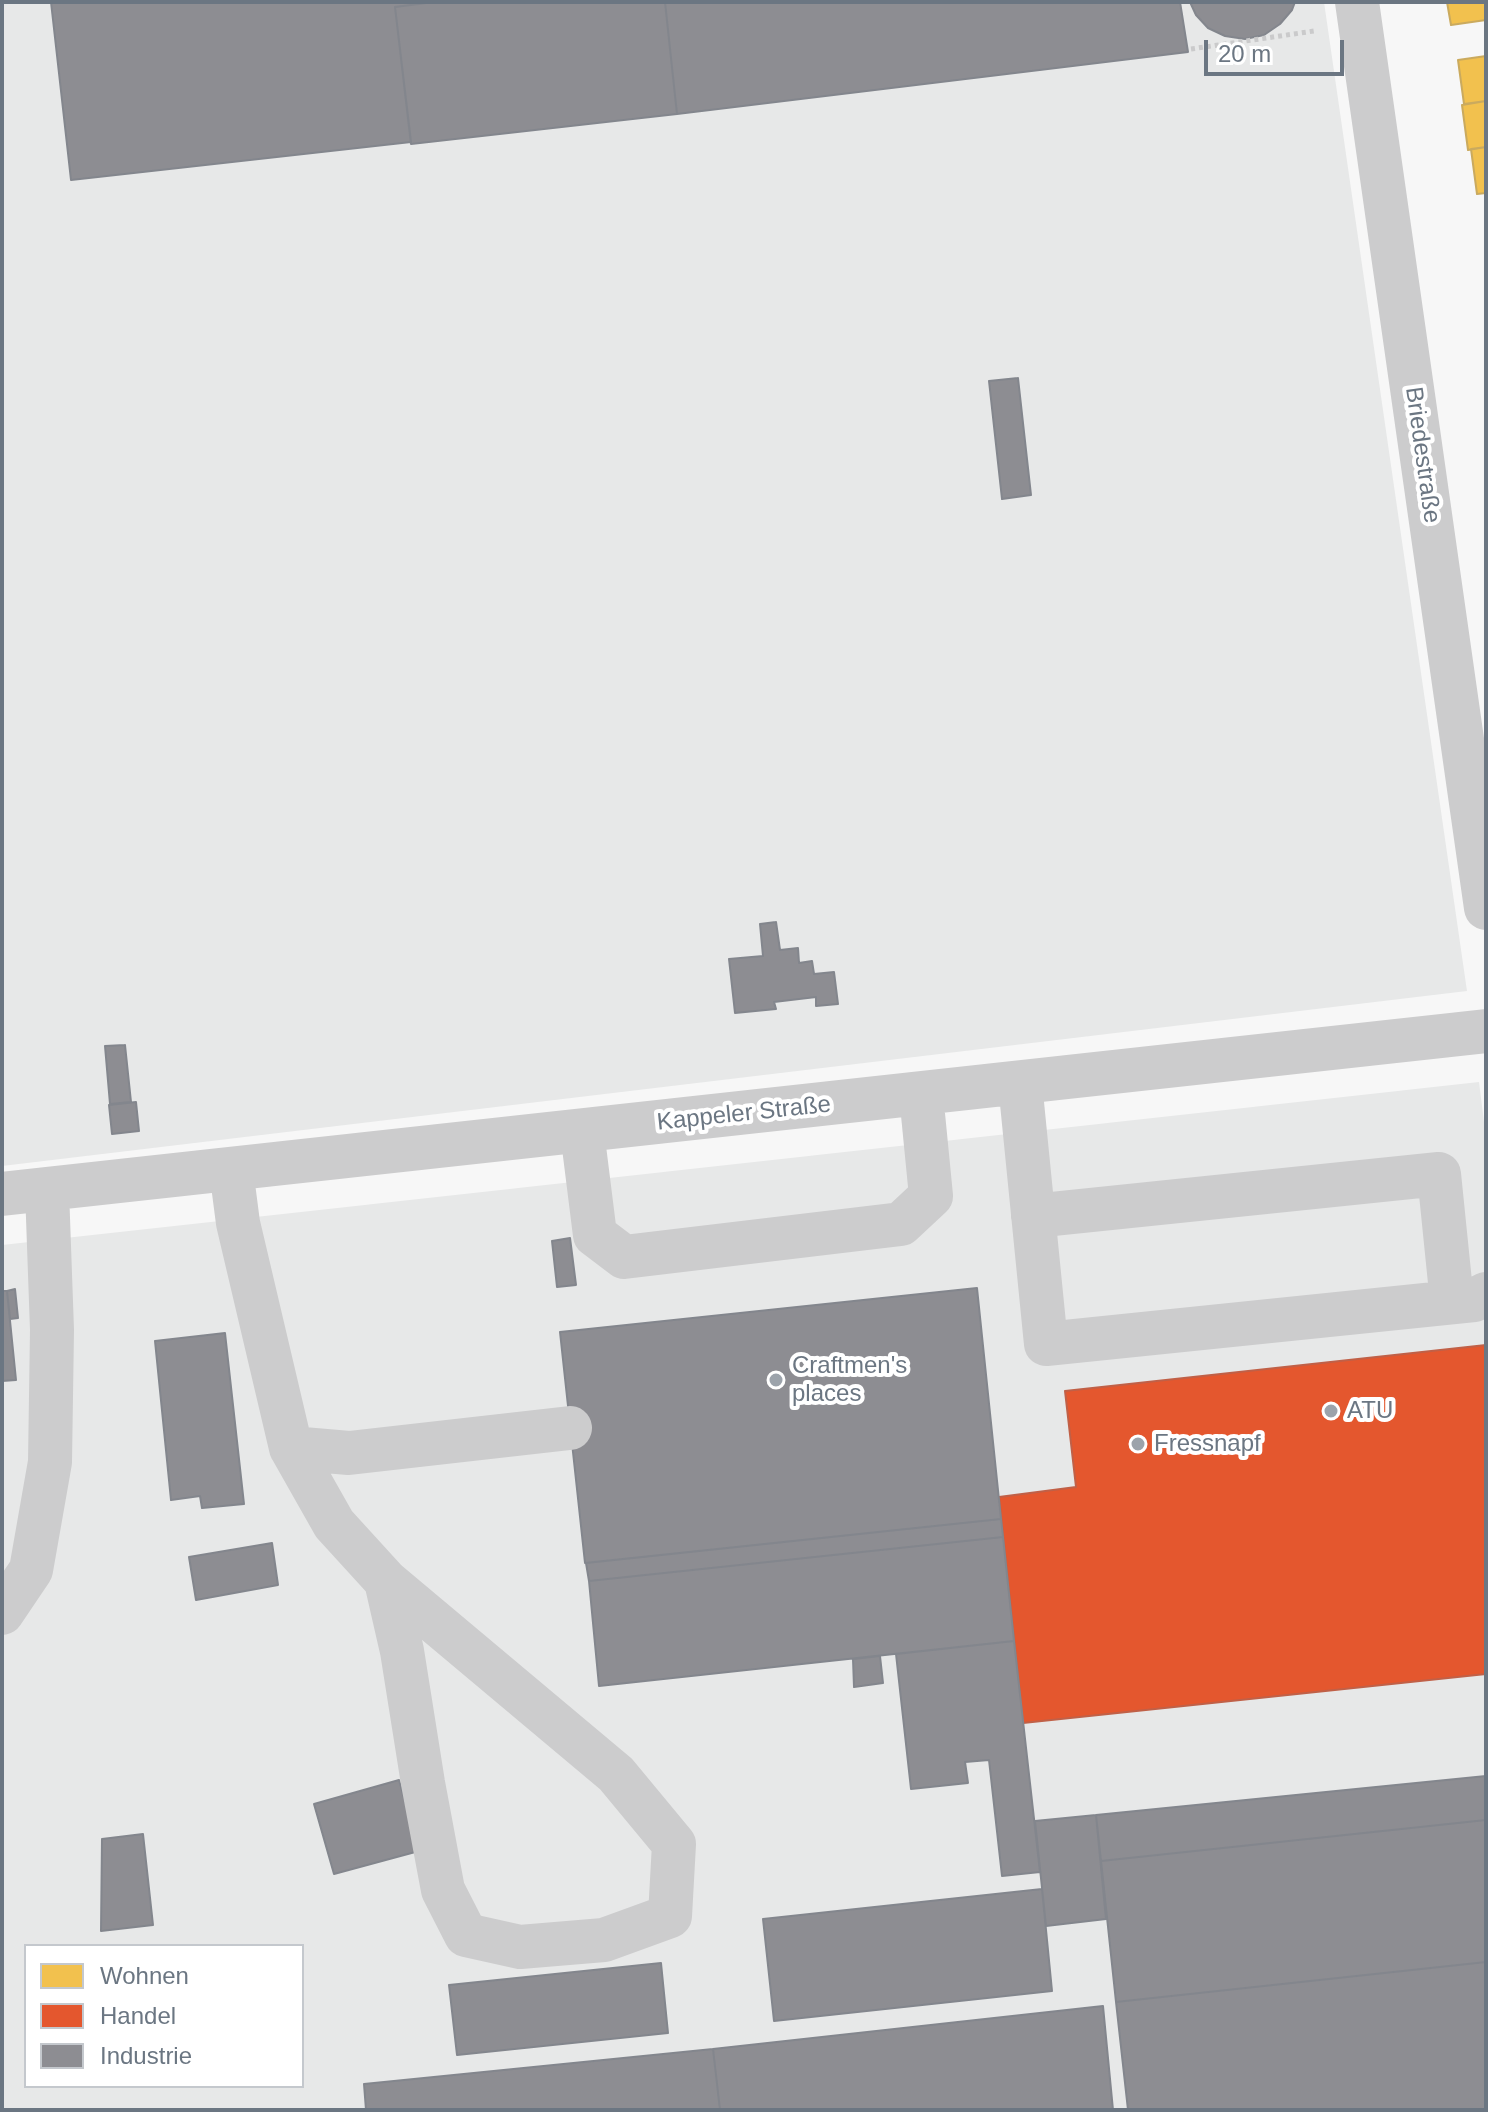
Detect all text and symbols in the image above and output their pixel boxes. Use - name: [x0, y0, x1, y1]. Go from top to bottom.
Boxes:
- scale bar: [1208, 24, 1348, 74]
- text: 20 m: [1218, 40, 1271, 67]
- street label: Briedestraße: [1398, 385, 1446, 525]
- street label: Kappeler Straße: [656, 1091, 832, 1137]
- place label: Craftmen's places: [792, 1352, 907, 1408]
- marker: Craftmen's places: [767, 1371, 785, 1389]
- place label: ATU: [1347, 1397, 1393, 1425]
- marker: ATU: [1322, 1402, 1340, 1420]
- place label: Fressnapf: [1154, 1430, 1261, 1458]
- marker: Fressnapf: [1129, 1435, 1147, 1453]
- legend: [24, 1944, 304, 2088]
- text: Wohnen: [100, 1962, 189, 1989]
- text: Handel: [100, 2002, 176, 2029]
- text: Industrie: [100, 2042, 192, 2069]

